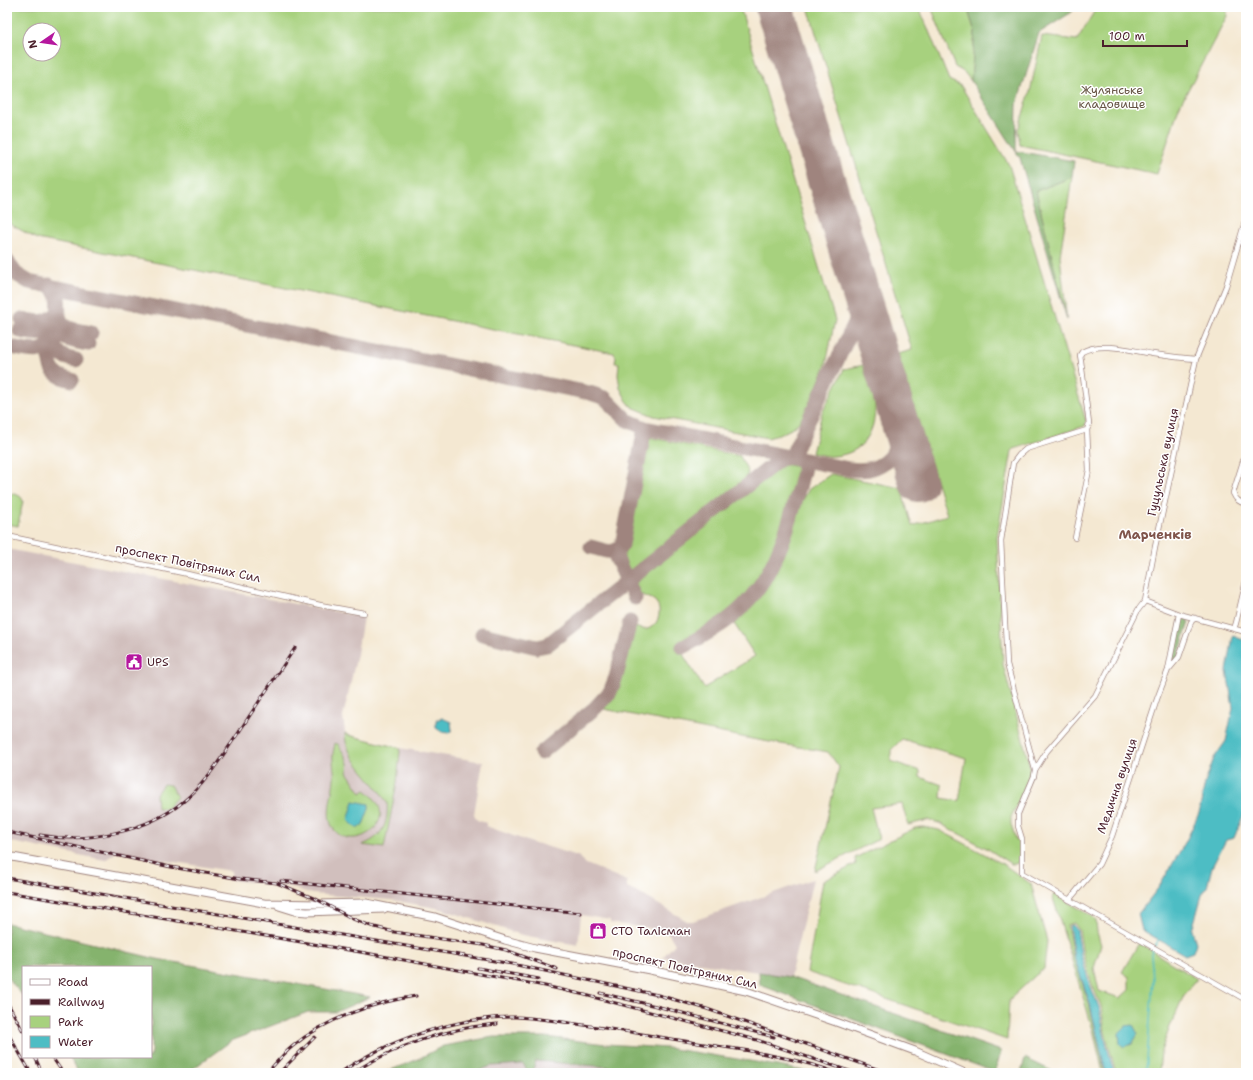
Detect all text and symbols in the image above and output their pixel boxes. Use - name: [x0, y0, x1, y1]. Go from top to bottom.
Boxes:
- north arrow: [22, 22, 62, 62]
- scale bar: [1103, 22, 1187, 48]
- text: 100 m: [1109, 28, 1145, 44]
- text: N: [24, 38, 41, 50]
- park label: Жулянське кладовище: [1078, 82, 1146, 112]
- street label: Гуцульська вулиця: [1144, 406, 1182, 518]
- district label: Марченків: [1118, 526, 1192, 543]
- street label: проспект Повітряних Сил: [114, 540, 262, 586]
- public building icon: UPS: [124, 652, 144, 672]
- place label: UPS: [147, 654, 169, 670]
- street label: Медична вулиця: [1093, 736, 1141, 836]
- shop icon: СТО Талісман: [588, 921, 608, 941]
- place label: СТО Талісман: [611, 923, 690, 939]
- street label: проспект Повітряних Сил: [611, 944, 759, 993]
- legend: [22, 966, 152, 1058]
- text: Road: [58, 974, 89, 990]
- text: Railway: [58, 994, 105, 1010]
- text: Park: [58, 1014, 84, 1030]
- text: Water: [58, 1034, 94, 1050]

